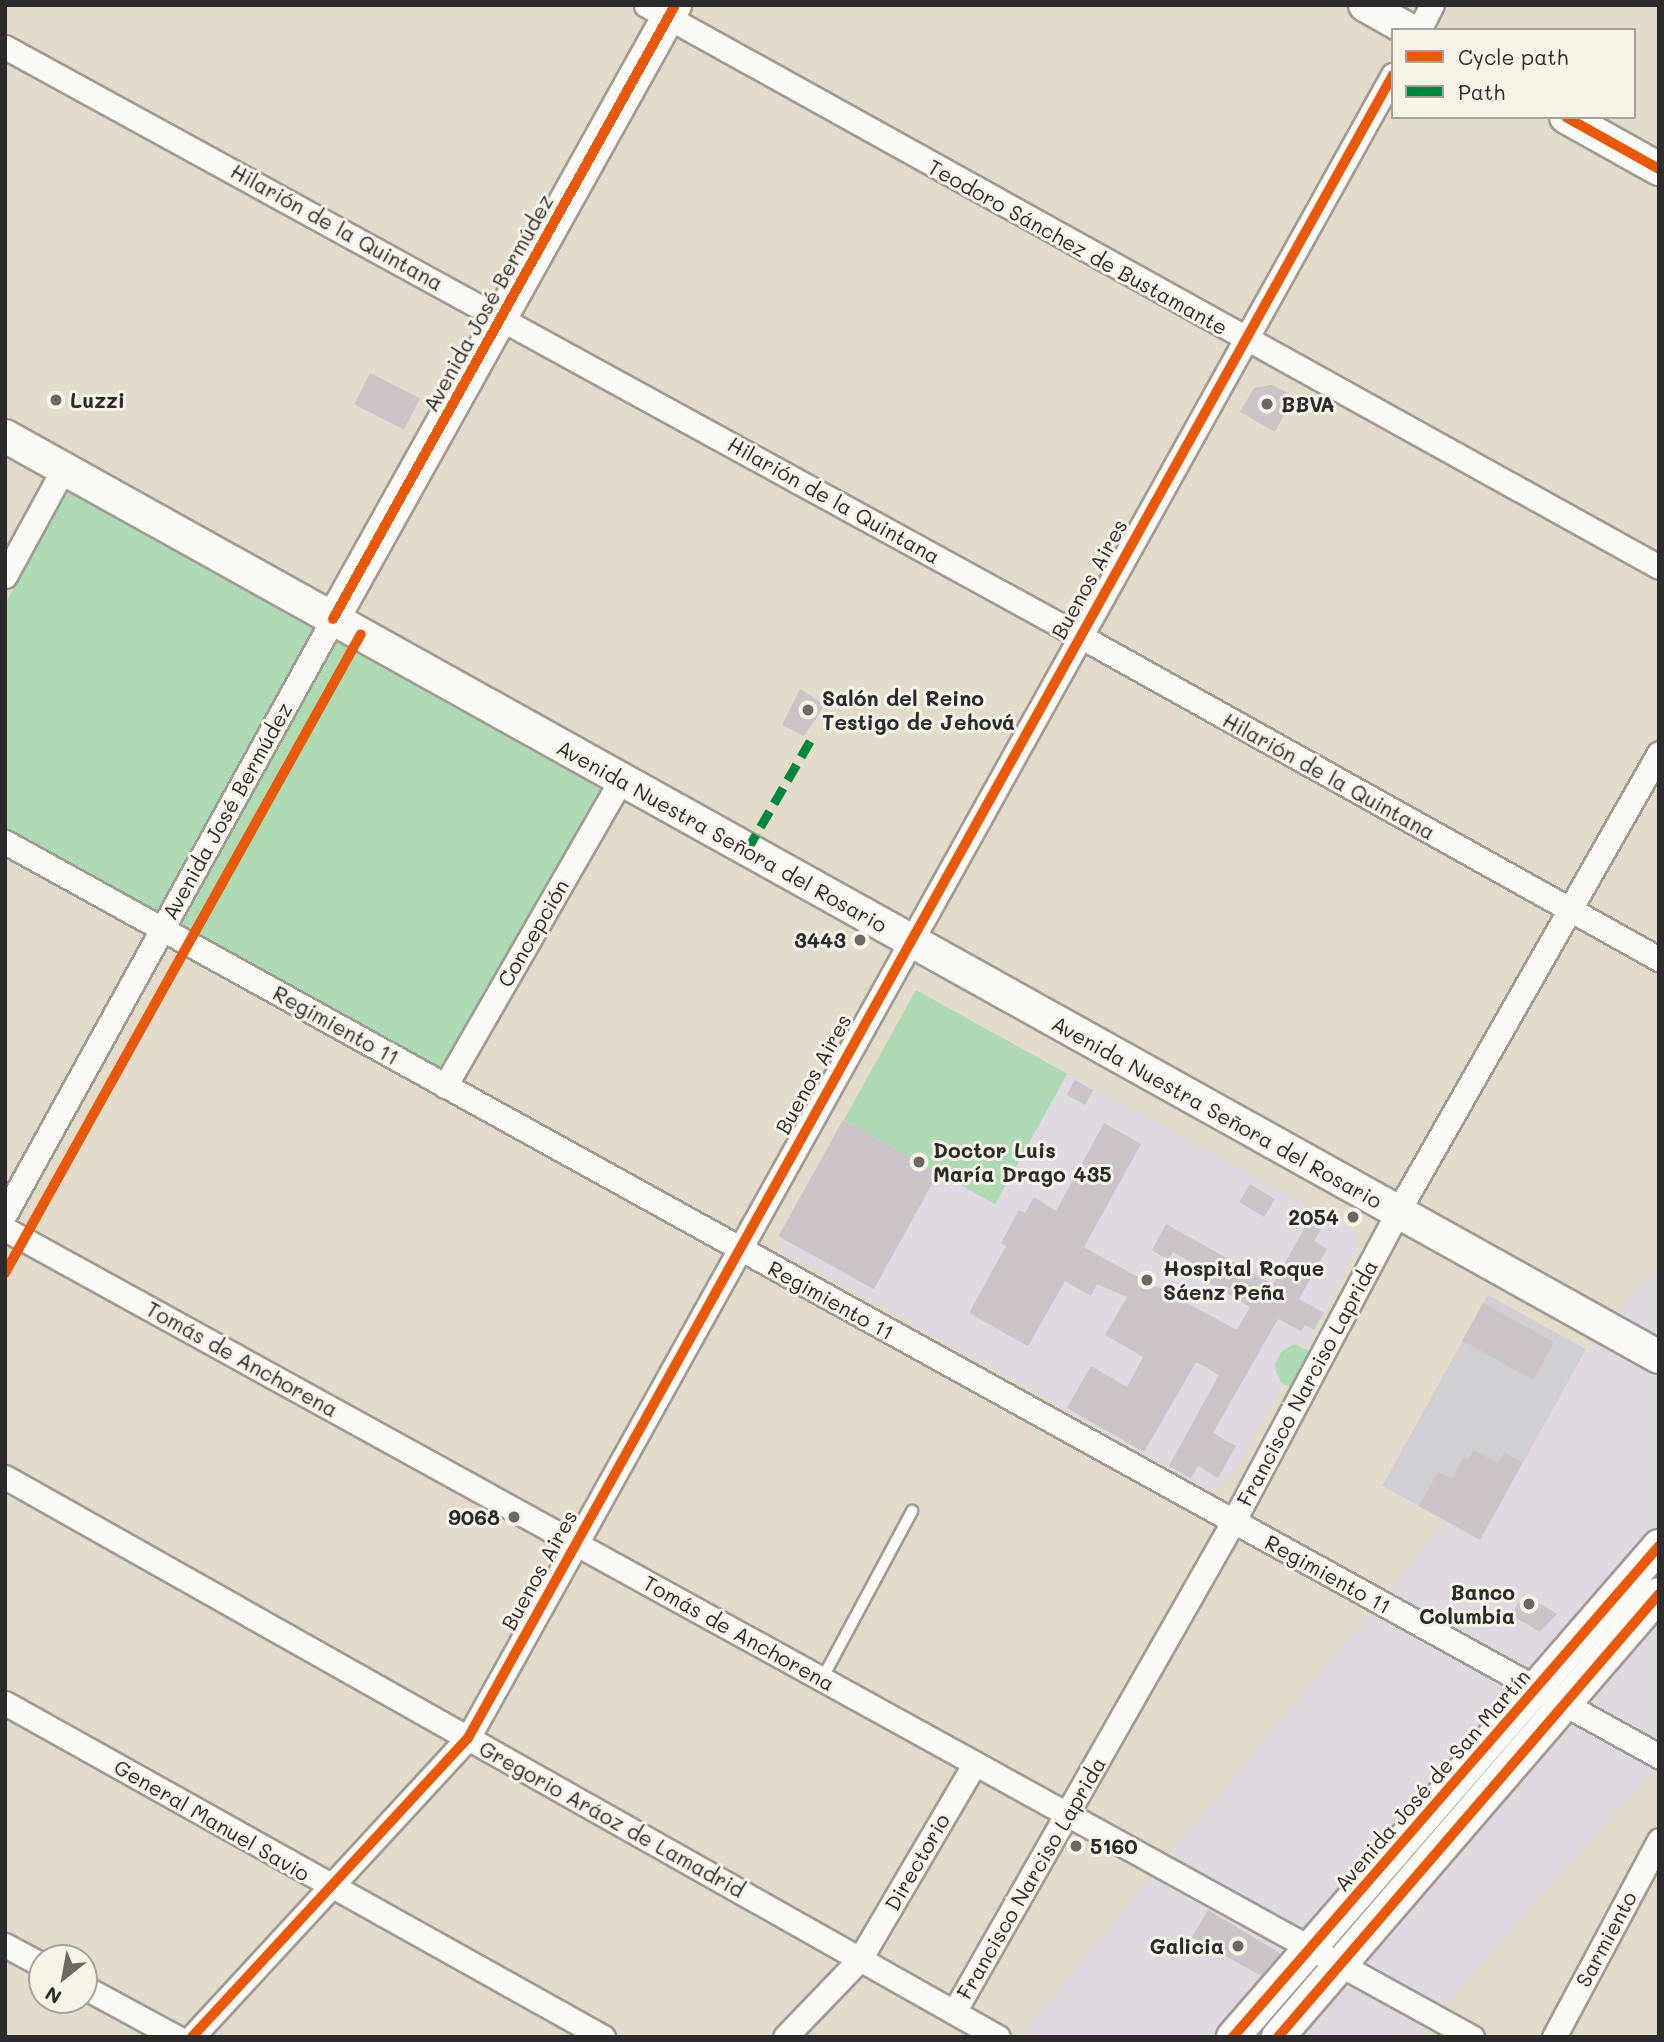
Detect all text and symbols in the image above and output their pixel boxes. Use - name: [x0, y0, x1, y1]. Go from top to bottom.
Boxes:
- legend: [1391, 28, 1636, 119]
- text: Cycle path: [1458, 43, 1568, 70]
- text: Path: [1458, 78, 1505, 105]
- street label: Teodoro Sánchez de Bustamante: [924, 154, 1232, 340]
- street label: Hilarión de la Quintana: [227, 158, 447, 296]
- street label: Avenida José Bermúdez: [418, 190, 558, 416]
- place label: Luzzi: [70, 387, 125, 413]
- place label: BBVA: [1281, 391, 1335, 417]
- marker: Luzzi: [48, 392, 64, 408]
- marker: BBVA: [1259, 396, 1275, 412]
- street label: Hilarión de la Quintana: [724, 431, 944, 569]
- street label: Buenos Aires: [1046, 515, 1132, 643]
- place label: Salón del Reino Testigo de Jehová: [822, 685, 1015, 735]
- street label: Avenida José Bermúdez: [157, 698, 297, 924]
- marker: Salón del Reino Testigo de Jehová: [800, 702, 816, 718]
- street label: Hilarión de la Quintana: [1219, 707, 1439, 845]
- street label: Avenida Nuestra Señora del Rosario: [552, 734, 892, 938]
- street label: Concepción: [492, 875, 574, 991]
- place label: 3443: [794, 927, 846, 953]
- marker: 3443: [852, 932, 868, 948]
- street label: Regimiento 11: [269, 980, 403, 1070]
- street label: Buenos Aires: [770, 1010, 856, 1138]
- street label: Avenida Nuestra Señora del Rosario: [1047, 1010, 1387, 1214]
- place label: Doctor Luis María Drago 435: [933, 1137, 1112, 1187]
- marker: Doctor Luis María Drago 435: [911, 1154, 927, 1170]
- place label: 2054: [1288, 1204, 1339, 1230]
- marker: 2054: [1345, 1209, 1361, 1225]
- street label: Regimiento 11: [764, 1255, 898, 1345]
- place label: Hospital Roque Sáenz Peña: [1163, 1255, 1324, 1305]
- street label: Francisco Narciso Laprida: [1231, 1256, 1383, 1510]
- marker: Hospital Roque Sáenz Peña: [1137, 1270, 1157, 1290]
- street label: Tomás de Anchorena: [142, 1296, 342, 1422]
- place label: 9068: [448, 1504, 500, 1530]
- street label: Buenos Aires: [496, 1506, 582, 1634]
- marker: 9068: [506, 1509, 522, 1525]
- street label: Regimiento 11: [1261, 1529, 1395, 1619]
- street label: Tomás de Anchorena: [639, 1570, 839, 1696]
- place label: Banco Columbia: [1419, 1579, 1515, 1629]
- marker: Banco Columbia: [1521, 1596, 1537, 1612]
- street label: Avenida José de San Martín: [1329, 1664, 1535, 1896]
- street label: Gregorio Aráoz de Lamadrid: [475, 1735, 749, 1903]
- street label: Francisco Narciso Laprida: [951, 1753, 1111, 2003]
- street label: General Manuel Savio: [110, 1754, 314, 1886]
- street label: Directorio: [879, 1809, 955, 1915]
- place label: 5160: [1090, 1833, 1138, 1859]
- marker: 5160: [1068, 1838, 1084, 1854]
- street label: Sarmiento: [1570, 1887, 1642, 1991]
- place label: Galicia: [1150, 1933, 1224, 1959]
- marker: Galicia: [1230, 1938, 1246, 1954]
- north arrow: [28, 1944, 98, 2014]
- text: N: [40, 1981, 66, 2010]

